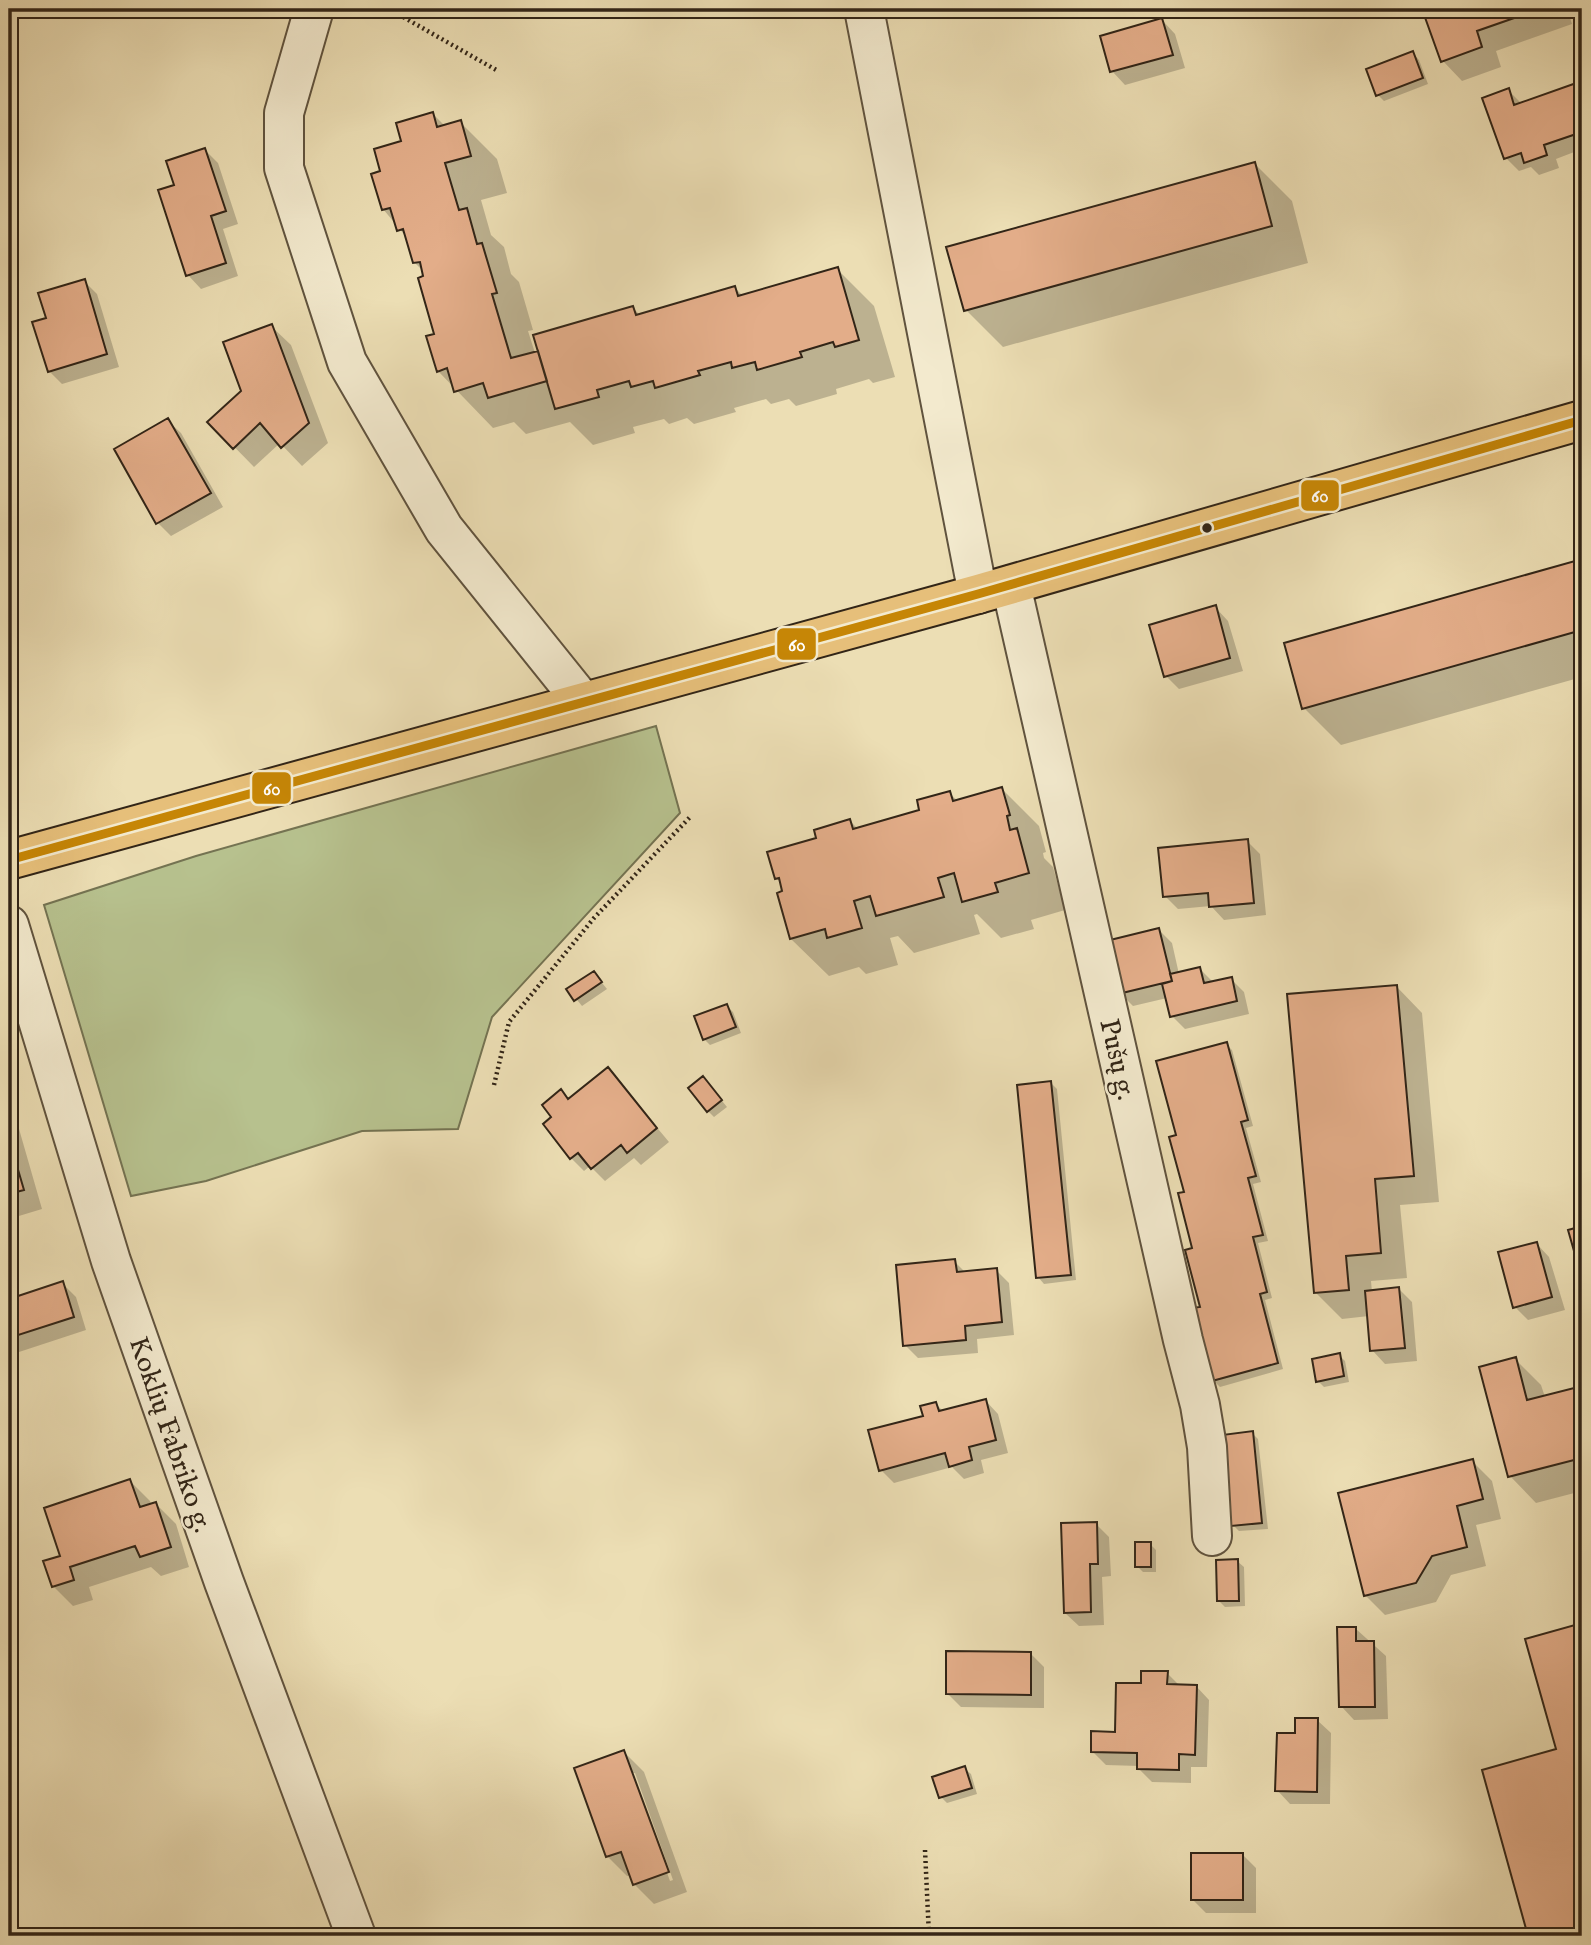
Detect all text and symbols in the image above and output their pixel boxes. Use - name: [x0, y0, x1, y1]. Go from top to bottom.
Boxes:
- line badge: 60: [1300, 479, 1340, 512]
- text: 60: [1311, 485, 1329, 509]
- unlabelled marker: [1200, 521, 1214, 535]
- line badge: 60: [776, 627, 817, 661]
- text: 60: [788, 634, 806, 658]
- line badge: 60: [251, 771, 292, 805]
- text: 60: [263, 778, 281, 802]
- street label: Pušų g.: [1090, 1016, 1143, 1104]
- street label: Koklių Fabriko g.: [120, 1332, 220, 1537]

